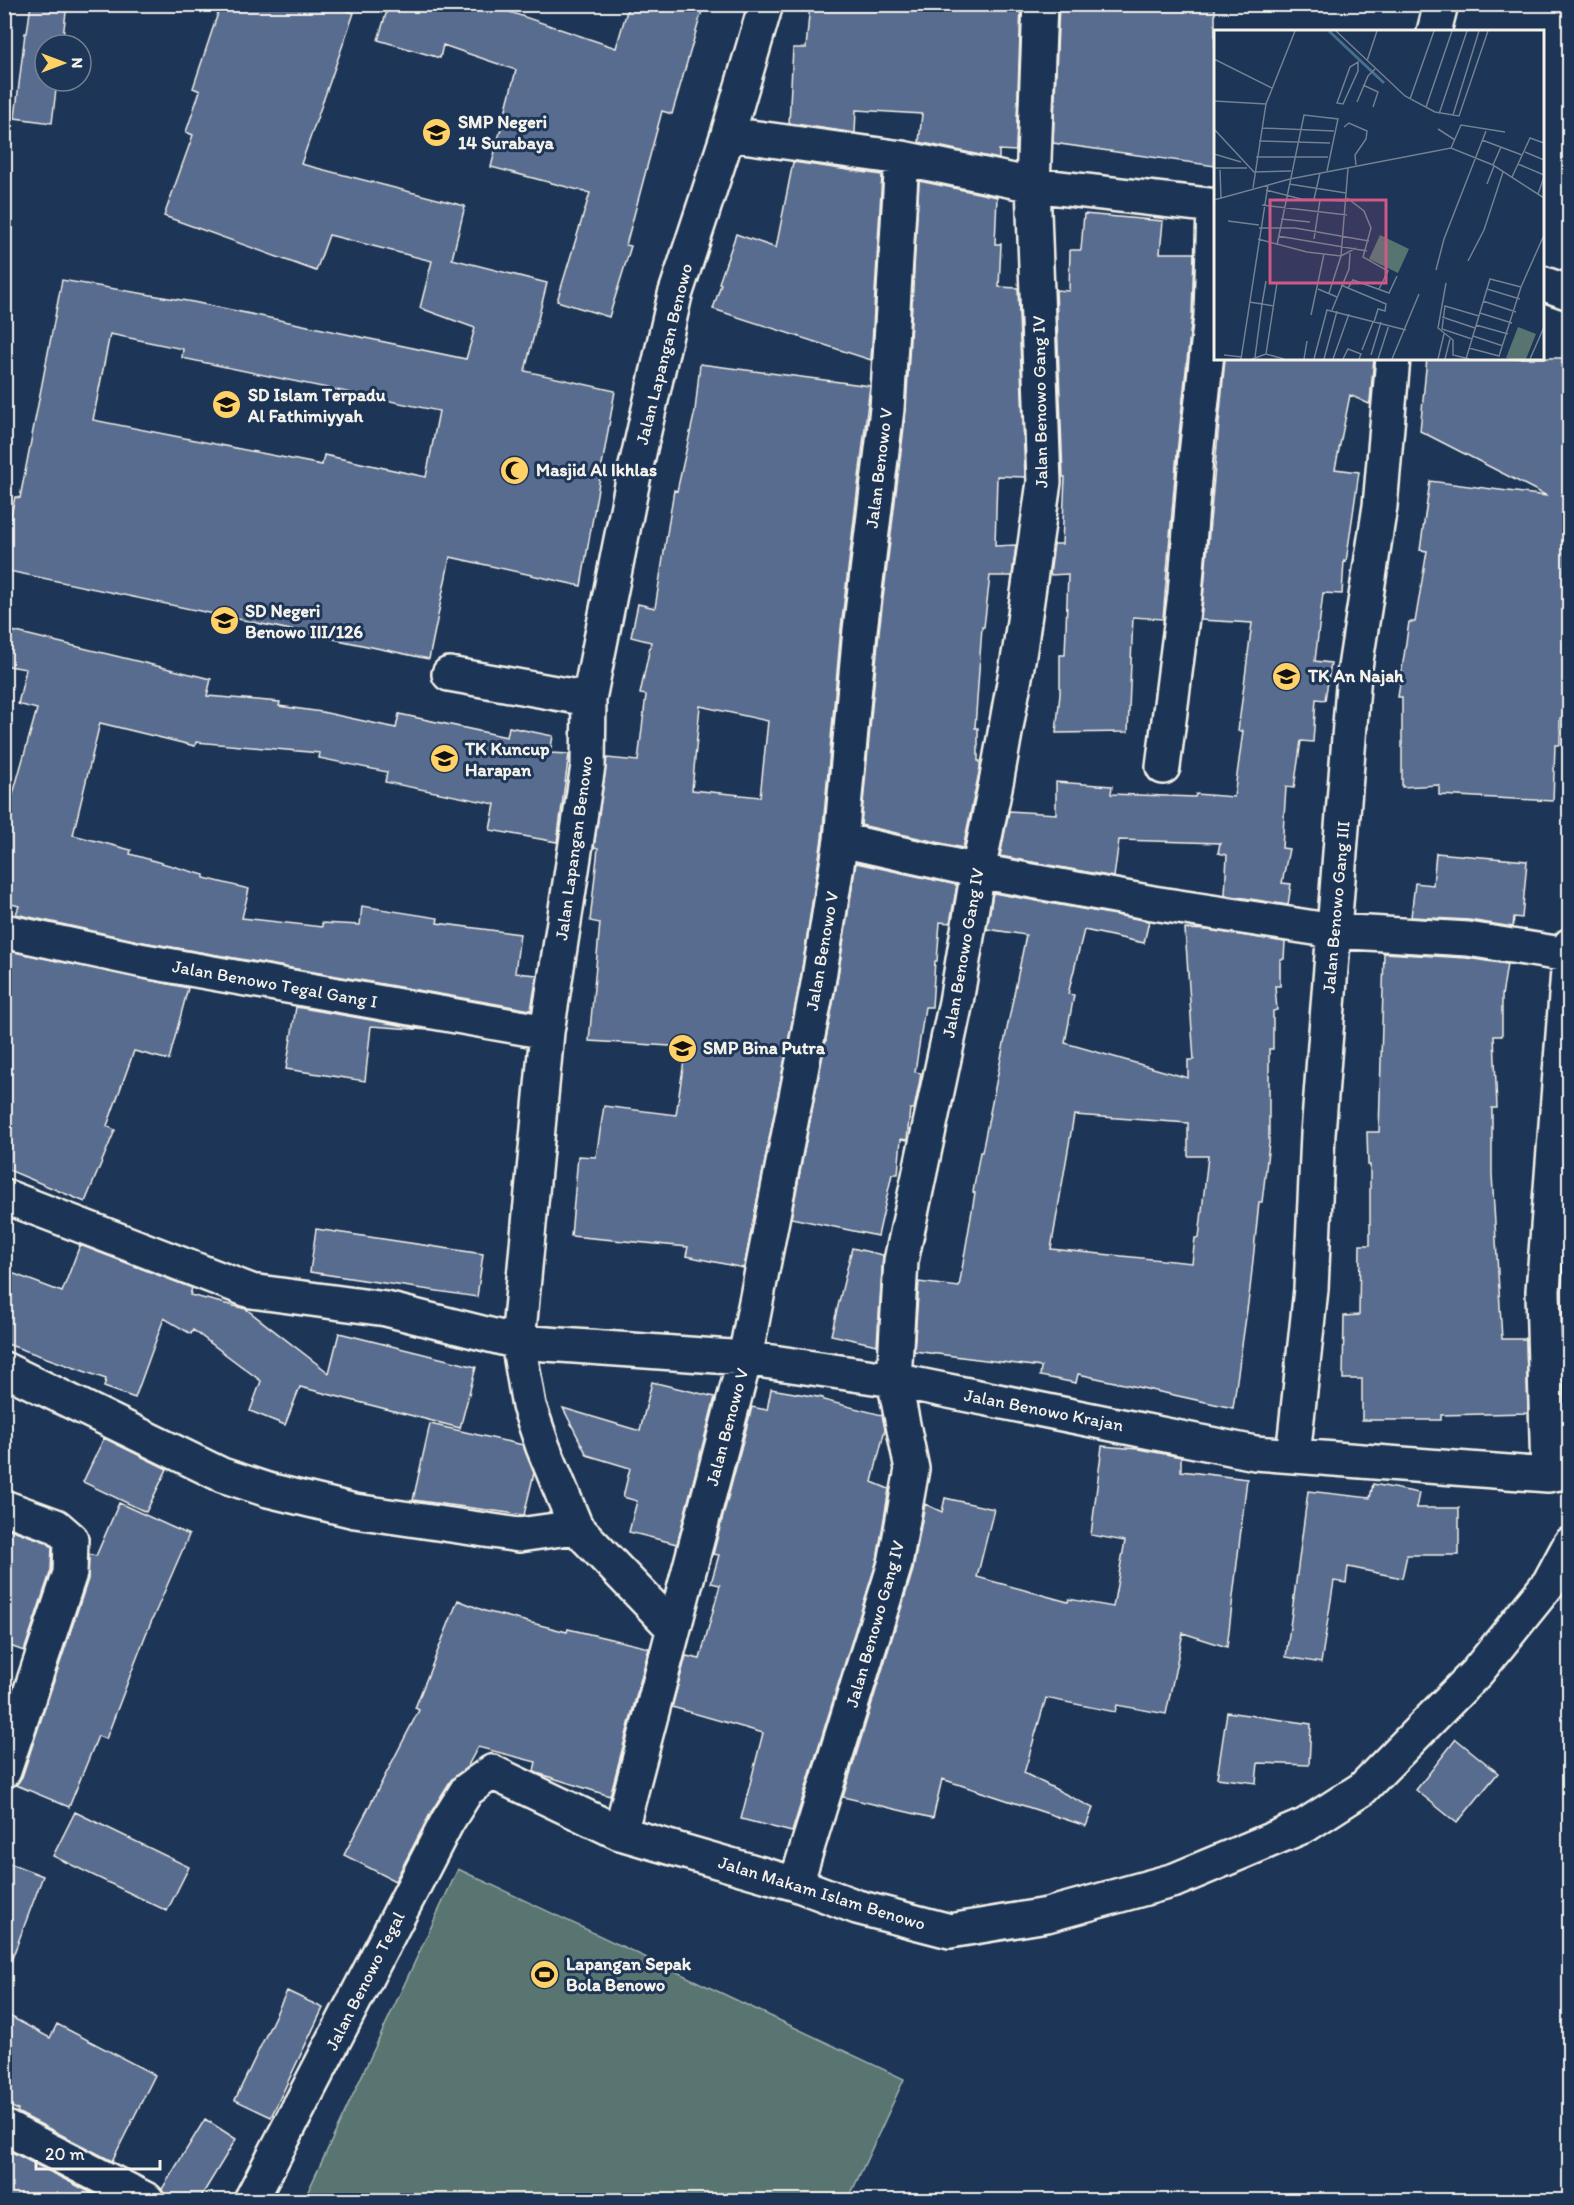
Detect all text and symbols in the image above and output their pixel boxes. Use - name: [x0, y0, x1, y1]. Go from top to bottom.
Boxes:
- inset map: [1214, 30, 1544, 360]
- north arrow: [33, 33, 93, 93]
- text: N: [68, 58, 87, 68]
- place label: SMP Negeri 14 Surabaya: [458, 111, 555, 154]
- school or university icon: SMP Negeri 14 Surabaya: [421, 116, 453, 148]
- street label: Jalan Lapangan Benowo: [631, 261, 697, 447]
- street label: Jalan Benowo Gang IV: [1027, 315, 1053, 488]
- place label: SD Islam Terpadu Al Fathimiyyah: [247, 384, 386, 427]
- school or university icon: SD Islam Terpadu Al Fathimiyyah: [211, 389, 243, 421]
- street label: Jalan Benowo V: [861, 406, 897, 529]
- mosque icon: Masjid Al Ikhlas: [499, 454, 531, 486]
- place label: Masjid Al Ikhlas: [536, 459, 657, 481]
- place label: SD Negeri Benowo III/126: [245, 600, 363, 643]
- school or university icon: SD Negeri Benowo III/126: [208, 605, 240, 637]
- school or university icon: TK An Najah: [1271, 660, 1303, 692]
- place label: TK An Najah: [1307, 665, 1404, 687]
- place label: TK Kuncup Harapan: [464, 738, 550, 781]
- school or university icon: TK Kuncup Harapan: [428, 743, 460, 775]
- street label: Jalan Lapangan Benowo: [550, 754, 598, 942]
- street label: Jalan Benowo Gang III: [1318, 820, 1354, 994]
- street label: Jalan Benowo Gang IV: [937, 866, 989, 1040]
- street label: Jalan Benowo V: [801, 889, 843, 1012]
- street label: Jalan Benowo Tegal Gang I: [171, 955, 379, 1013]
- school or university icon: SMP Bina Putra: [666, 1032, 698, 1064]
- place label: SMP Bina Putra: [703, 1037, 826, 1059]
- street label: Jalan Benowo V: [701, 1365, 753, 1488]
- street label: Jalan Benowo Krajan: [962, 1384, 1126, 1436]
- street label: Jalan Benowo Gang IV: [841, 1538, 909, 1710]
- street label: Jalan Makam Islam Benowo: [716, 1851, 928, 1935]
- street label: Jalan Benowo Tegal: [321, 1908, 409, 2054]
- place label: Lapangan Sepak Bola Benowo: [566, 1953, 692, 1996]
- sports icon: Lapangan Sepak Bola Benowo: [529, 1958, 561, 1990]
- scale bar: [36, 2133, 160, 2171]
- text: 20 m: [45, 2143, 85, 2165]

